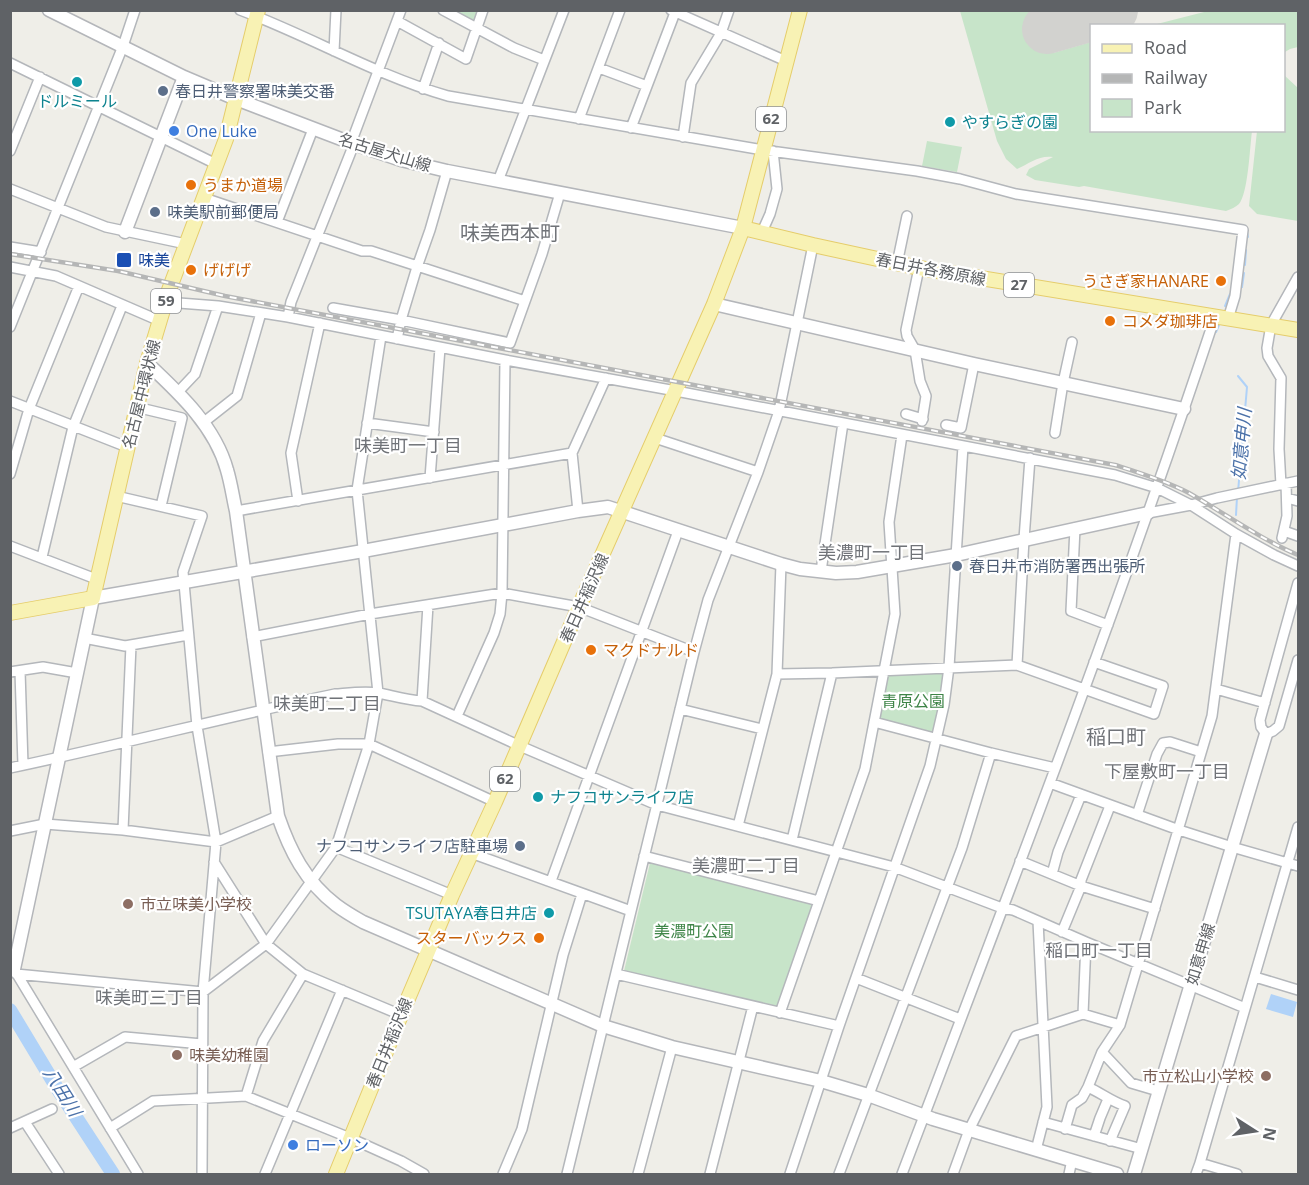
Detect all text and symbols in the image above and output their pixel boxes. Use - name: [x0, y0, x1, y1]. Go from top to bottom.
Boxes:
- legend: [1090, 24, 1285, 132]
- text: Road: [1144, 35, 1187, 59]
- text: Railway: [1144, 65, 1208, 89]
- marker: ドルミール: [70, 75, 84, 89]
- place label: 春日井警察署味美交番: [175, 80, 335, 102]
- marker: 春日井警察署味美交番: [156, 84, 170, 98]
- place label: ドルミール: [37, 90, 117, 112]
- text: Park: [1144, 95, 1182, 119]
- road number: 62: [756, 107, 786, 131]
- place label: やすらぎの園: [962, 111, 1058, 133]
- marker: やすらぎの園: [943, 115, 957, 129]
- place label: One Luke: [186, 120, 257, 142]
- marker: One Luke: [167, 124, 181, 138]
- street label: 名古屋犬山線: [336, 127, 434, 177]
- place label: うまか道場: [203, 174, 283, 196]
- marker: うまか道場: [184, 178, 198, 192]
- place label: 味美駅前郵便局: [167, 201, 279, 223]
- marker: 味美駅前郵便局: [148, 205, 162, 219]
- district label: 味美西本町: [460, 219, 560, 246]
- street label: 春日井各務原線: [874, 248, 988, 290]
- place label: 味美: [138, 249, 170, 271]
- marker: 味美: [115, 251, 133, 269]
- place label: げげげ: [203, 259, 251, 281]
- marker: げげげ: [184, 263, 198, 277]
- place label: うさぎ家HANARE: [1082, 270, 1209, 292]
- road number: 27: [1004, 273, 1034, 297]
- marker: うさぎ家HANARE: [1214, 274, 1228, 288]
- road number: 59: [151, 289, 181, 313]
- place label: コメダ珈琲店: [1122, 310, 1218, 332]
- marker: コメダ珈琲店: [1103, 314, 1117, 328]
- street label: 名古屋中環状線: [117, 337, 165, 451]
- water label: 如意申川: [1226, 405, 1256, 481]
- district label: 味美町一丁目: [354, 433, 462, 457]
- district label: 美濃町一丁目: [818, 540, 926, 564]
- street label: 春日井稲沢線: [554, 550, 614, 646]
- place label: 春日井市消防署西出張所: [969, 555, 1145, 577]
- marker: 春日井市消防署西出張所: [950, 559, 964, 573]
- place label: マクドナルド: [603, 639, 699, 661]
- marker: マクドナルド: [584, 643, 598, 657]
- park label: 青原公園: [881, 690, 945, 712]
- district label: 味美町二丁目: [273, 691, 381, 715]
- district label: 稲口町: [1086, 723, 1146, 750]
- district label: 下屋敷町一丁目: [1104, 759, 1230, 783]
- road number: 62: [490, 767, 520, 791]
- place label: ナフコサンライフ店: [550, 786, 694, 808]
- marker: ナフコサンライフ店: [531, 790, 545, 804]
- place label: ナフコサンライフ店駐車場: [316, 835, 508, 857]
- marker: ナフコサンライフ店駐車場: [513, 839, 527, 853]
- district label: 美濃町二丁目: [692, 853, 800, 877]
- place label: 市立味美小学校: [140, 893, 252, 915]
- marker: 市立味美小学校: [121, 897, 135, 911]
- place label: TSUTAYA春日井店: [406, 902, 537, 924]
- marker: TSUTAYA春日井店: [542, 906, 556, 920]
- park label: 美濃町公園: [654, 920, 734, 942]
- street label: 如意申線: [1180, 920, 1220, 988]
- place label: スターバックス: [416, 927, 527, 949]
- marker: スターバックス: [532, 931, 546, 945]
- district label: 稲口町一丁目: [1045, 938, 1153, 962]
- district label: 味美町三丁目: [95, 985, 203, 1009]
- street label: 春日井稲沢線: [361, 994, 417, 1092]
- place label: 味美幼稚園: [189, 1044, 269, 1066]
- marker: 味美幼稚園: [170, 1048, 184, 1062]
- water label: 八田川: [38, 1062, 88, 1122]
- place label: 市立松山小学校: [1142, 1065, 1254, 1087]
- marker: 市立松山小学校: [1259, 1069, 1273, 1083]
- north arrow: [1225, 1101, 1285, 1161]
- text: N: [1258, 1125, 1282, 1143]
- place label: ローソン: [305, 1134, 369, 1156]
- marker: ローソン: [286, 1138, 300, 1152]

